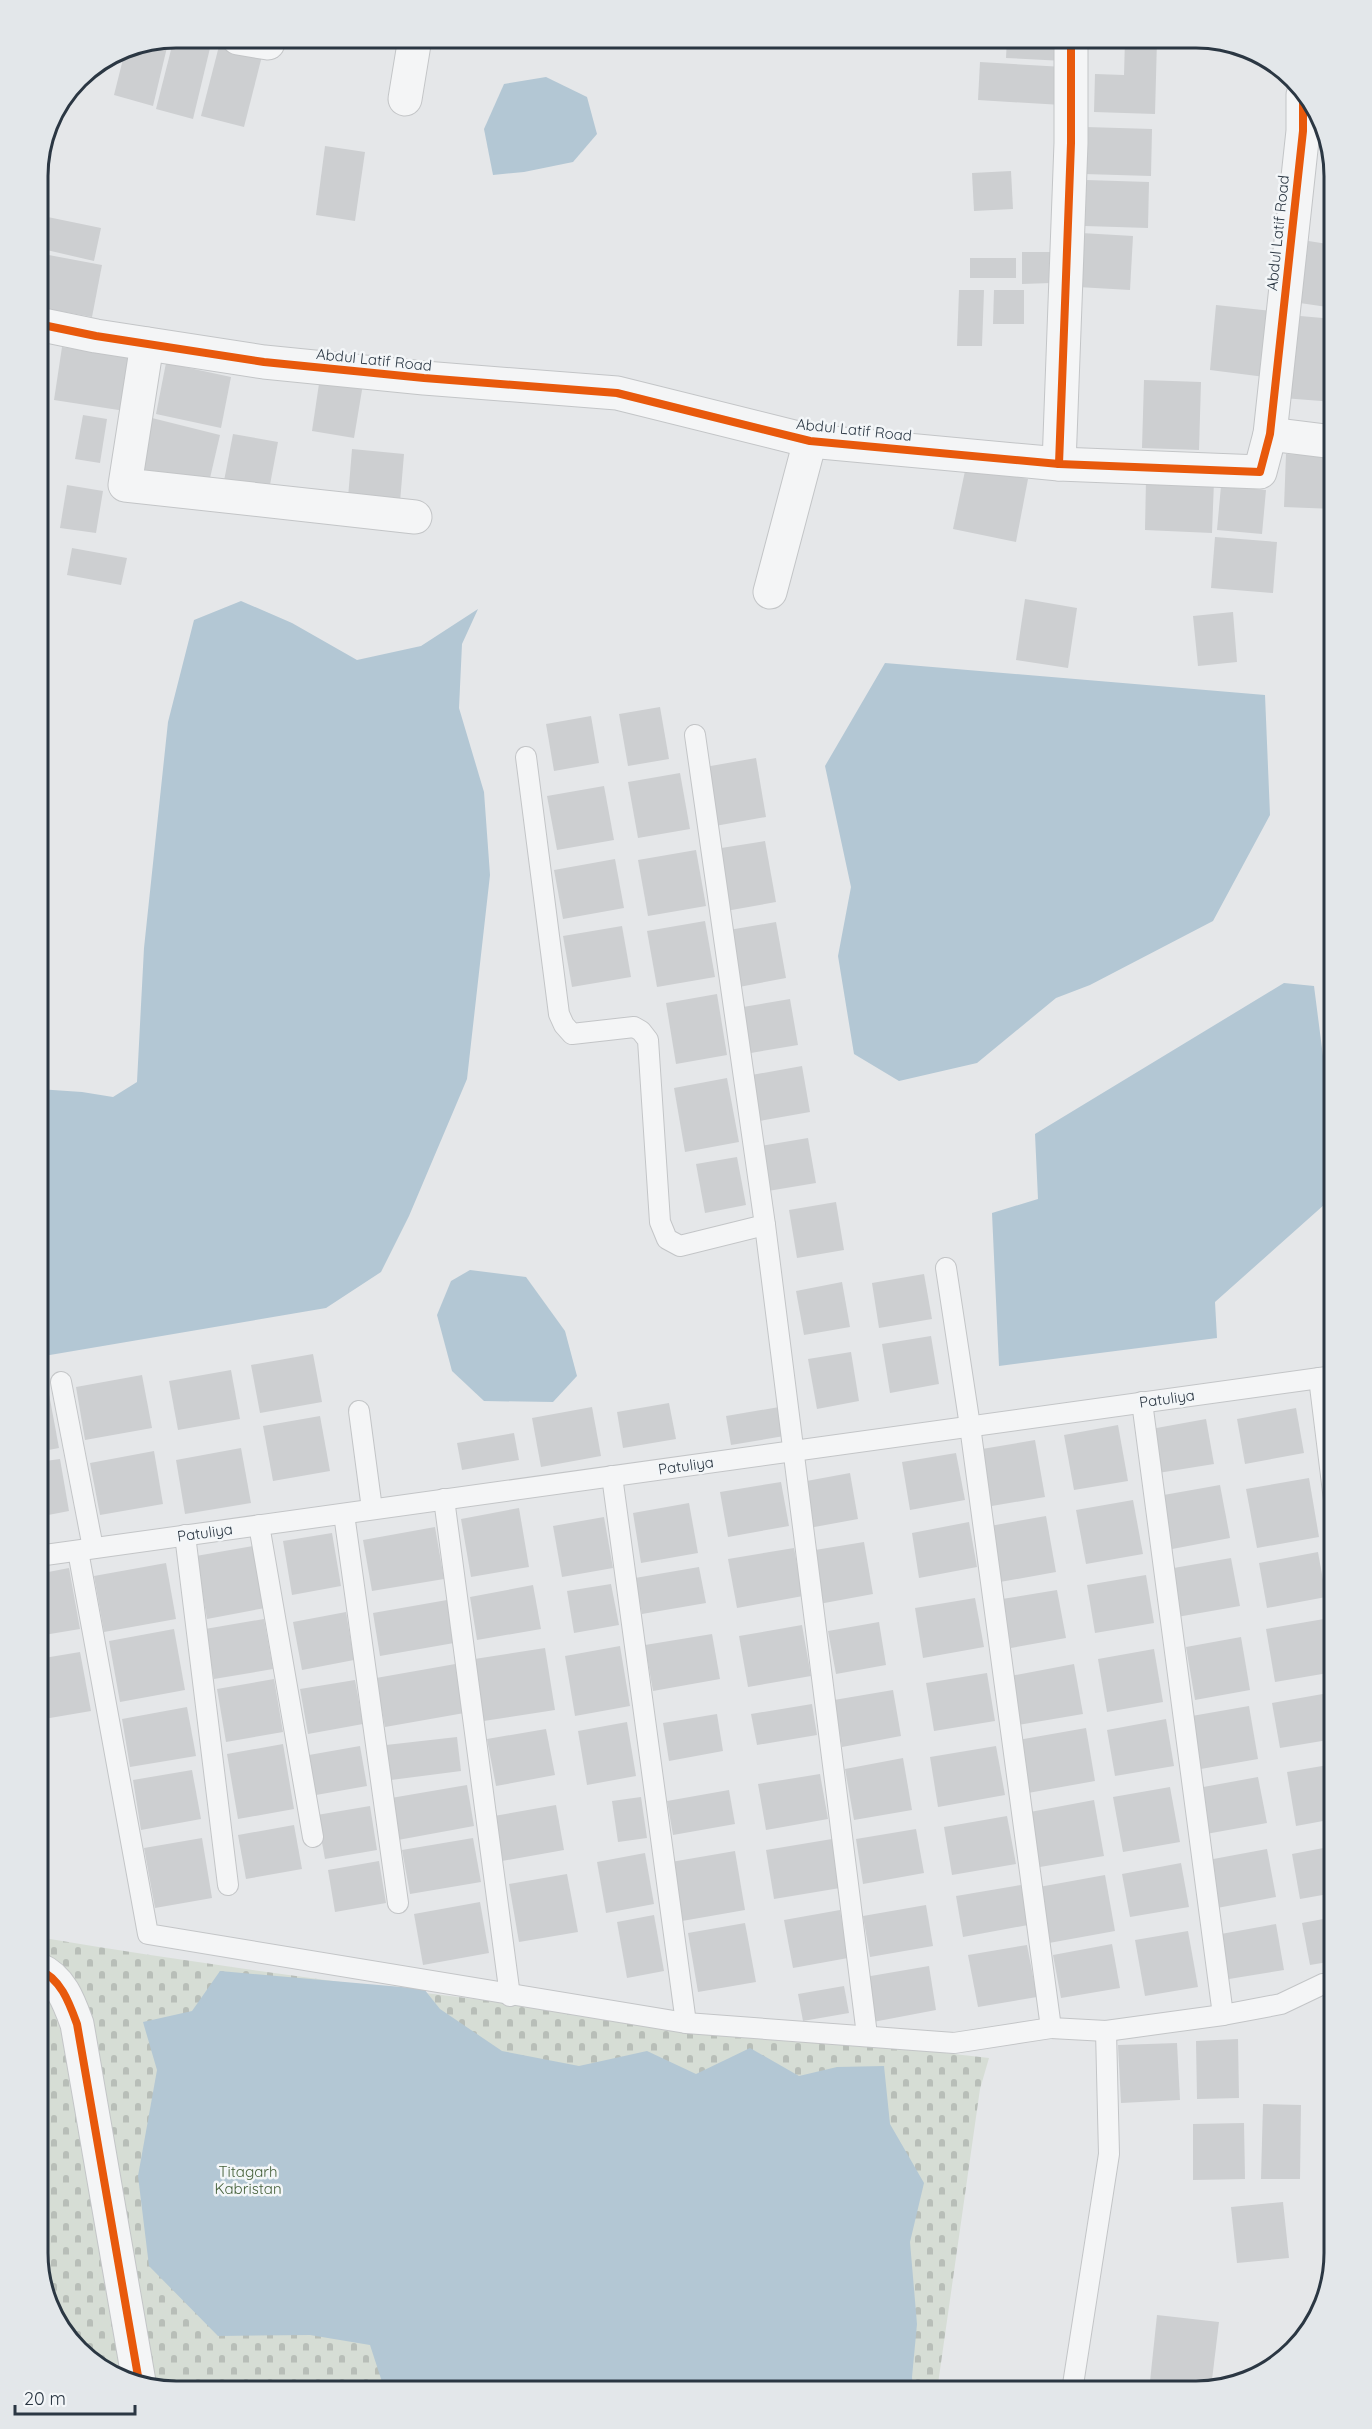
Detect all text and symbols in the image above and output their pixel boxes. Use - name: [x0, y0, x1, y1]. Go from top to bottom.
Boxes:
- street label: Abdul Latif Road: [1262, 174, 1293, 292]
- street label: Abdul Latif Road: [315, 344, 433, 375]
- street label: Abdul Latif Road: [795, 414, 913, 445]
- street label: Patuliya: [1138, 1385, 1196, 1412]
- street label: Patuliya: [657, 1452, 715, 1479]
- street label: Patuliya: [176, 1519, 234, 1546]
- park label: Titagarh Kabristan: [214, 2162, 282, 2198]
- scale bar: [15, 2378, 135, 2416]
- text: 20 m: [24, 2387, 66, 2410]

